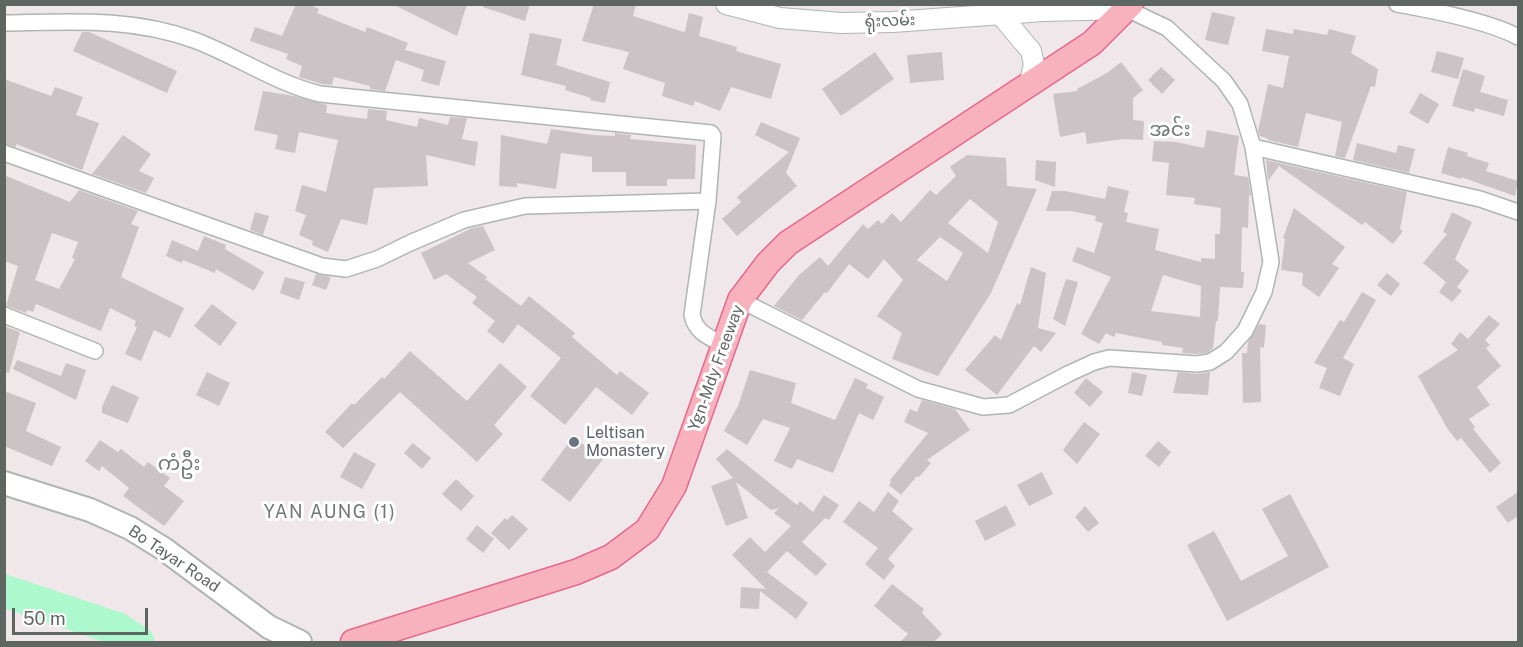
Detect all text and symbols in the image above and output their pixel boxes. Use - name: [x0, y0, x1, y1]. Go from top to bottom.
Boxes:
- street label: ရုံးလမ်း: [864, 11, 916, 31]
- district label: အင်း: [1149, 118, 1191, 142]
- street label: Ygn-Mdy Freeway: [684, 302, 748, 434]
- place label: Leltisan Monastery: [586, 423, 665, 461]
- marker: Leltisan Monastery: [567, 435, 581, 449]
- district label: ကံဦး: [158, 452, 200, 476]
- district label: YAN AUNG (1): [264, 501, 396, 523]
- street label: Bo Tayar Road: [125, 521, 223, 597]
- scale bar: [15, 596, 152, 634]
- text: 50 m: [23, 608, 66, 629]

